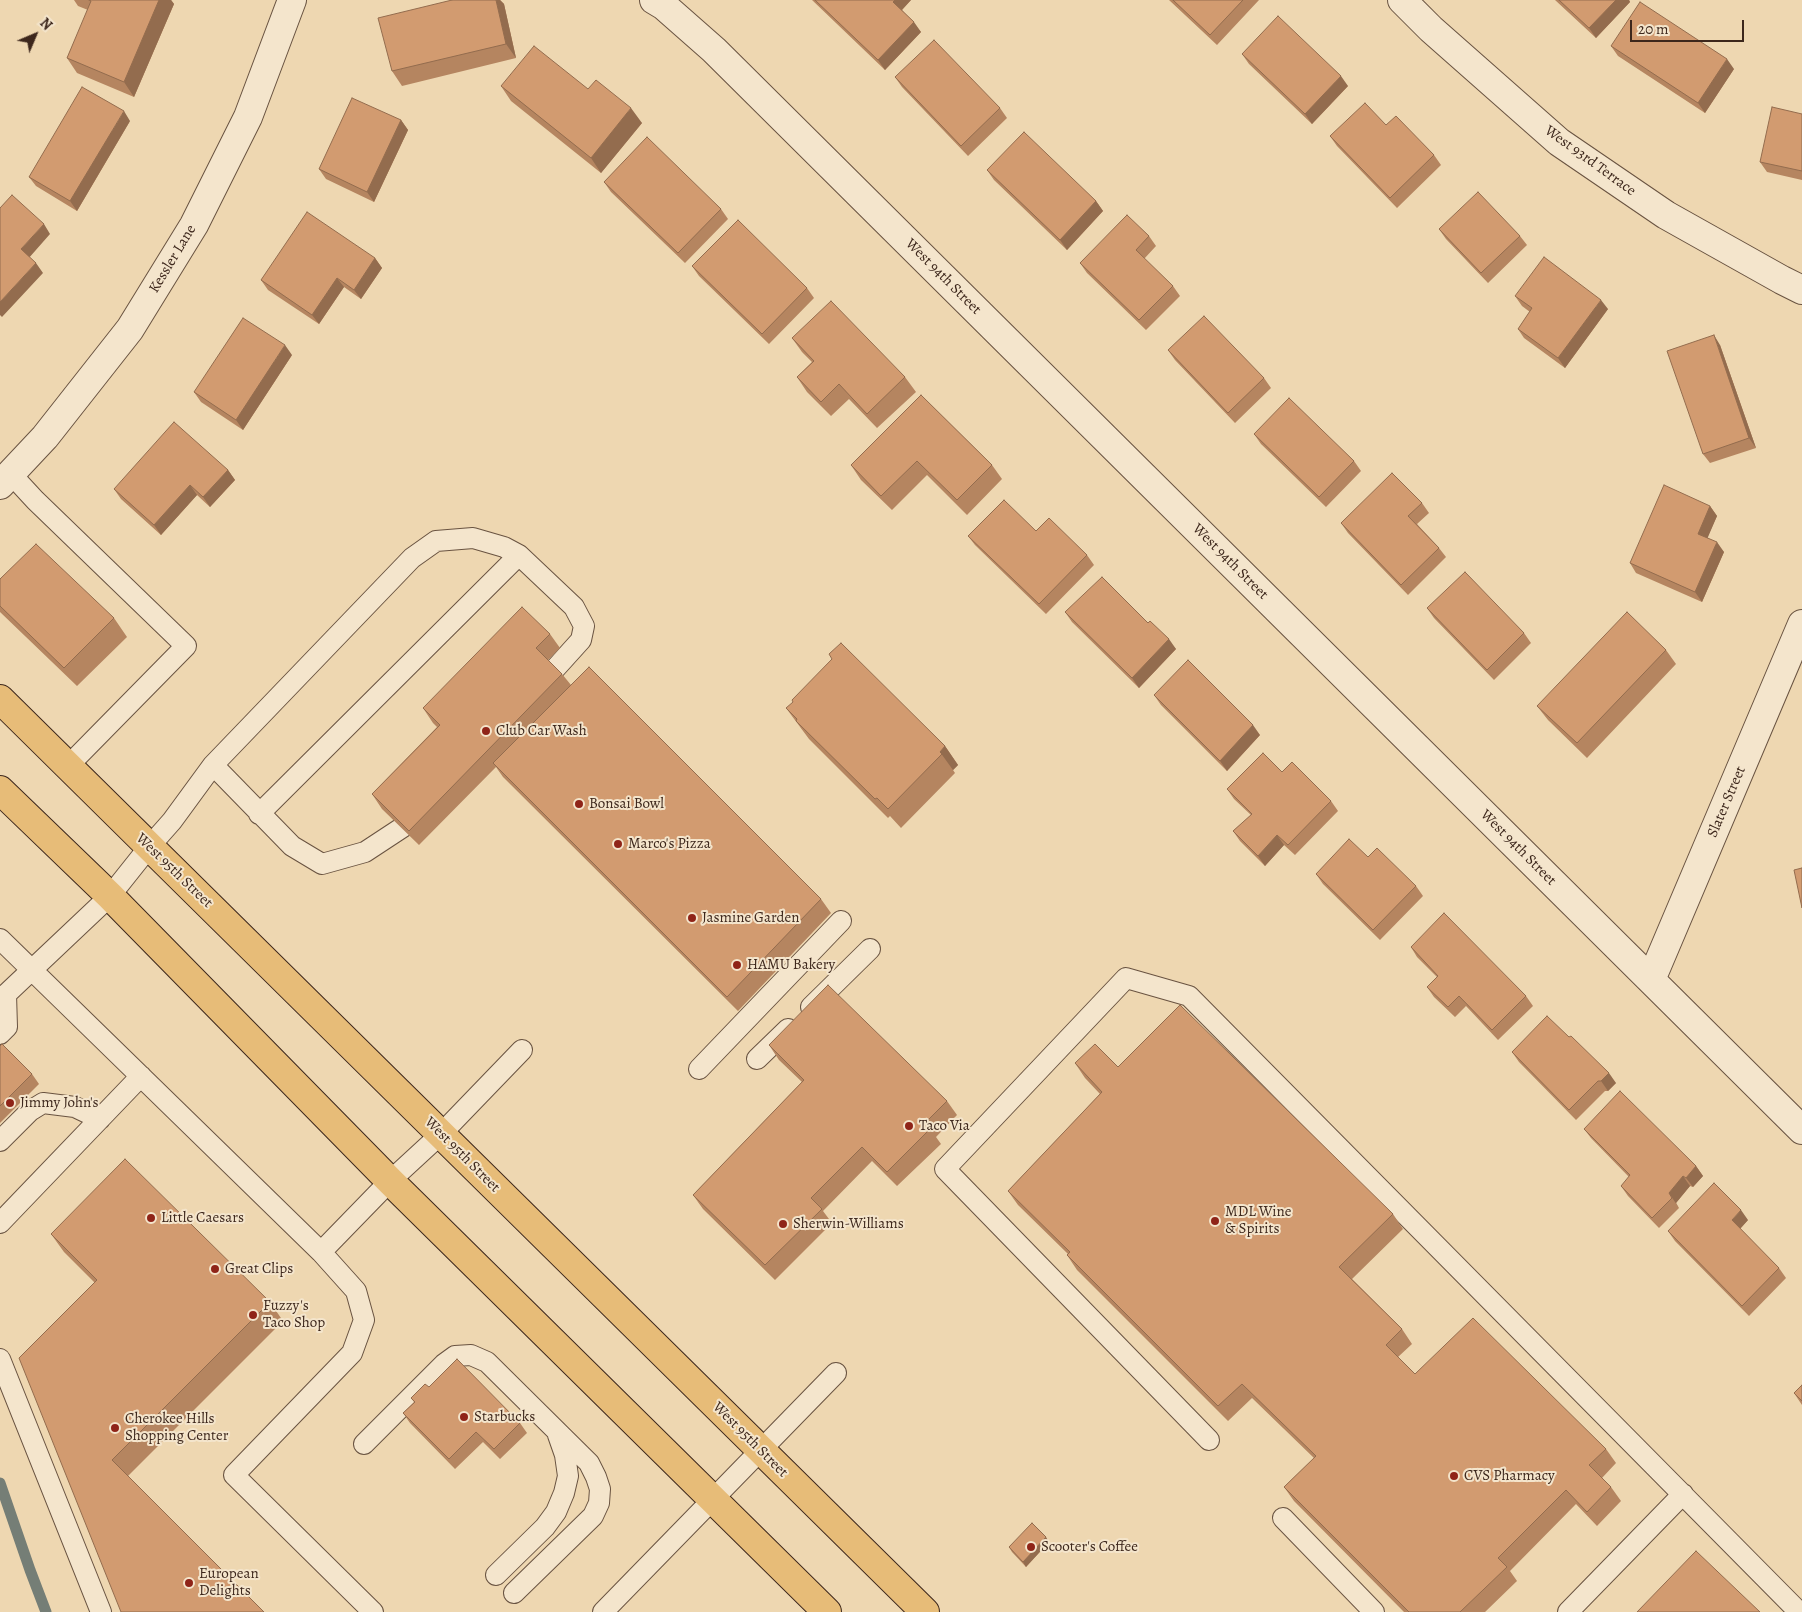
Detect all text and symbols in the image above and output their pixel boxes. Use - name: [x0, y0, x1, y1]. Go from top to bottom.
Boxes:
- north arrow: [10, 10, 60, 60]
- scale bar: [1632, 10, 1746, 42]
- text: N: [36, 14, 56, 34]
- text: 20 m: [1638, 19, 1669, 39]
- street label: West 93rd Terrace: [1541, 122, 1639, 200]
- street label: Kessler Lane: [146, 222, 200, 296]
- street label: West 94th Street: [901, 235, 985, 319]
- street label: West 94th Street: [1188, 520, 1272, 604]
- place label: Club Car Wash: [496, 722, 587, 740]
- marker: Club Car Wash: [480, 725, 492, 737]
- street label: Slater Street: [1704, 764, 1750, 840]
- place label: Bonsai Bowl: [589, 795, 664, 813]
- marker: Bonsai Bowl: [573, 798, 585, 810]
- street label: West 94th Street: [1476, 806, 1560, 890]
- street label: West 95th Street: [132, 830, 216, 912]
- place label: Marco's Pizza: [628, 835, 711, 853]
- marker: Marco's Pizza: [612, 838, 624, 850]
- place label: Jasmine Garden: [702, 909, 800, 927]
- marker: Jasmine Garden: [686, 912, 698, 924]
- place label: HAMU Bakery: [747, 956, 835, 974]
- marker: HAMU Bakery: [731, 959, 743, 971]
- place label: Jimmy John's: [20, 1094, 99, 1112]
- marker: Jimmy John's: [4, 1097, 16, 1109]
- street label: West 95th Street: [420, 1113, 504, 1197]
- place label: Taco Via: [919, 1117, 970, 1135]
- marker: Taco Via: [903, 1120, 915, 1132]
- place label: MDL Wine & Spirits: [1225, 1203, 1291, 1238]
- place label: Little Caesars: [161, 1209, 244, 1227]
- marker: Little Caesars: [145, 1212, 157, 1224]
- place label: Sherwin-Williams: [793, 1215, 904, 1233]
- marker: MDL Wine & Spirits: [1209, 1215, 1221, 1227]
- marker: Sherwin-Williams: [777, 1218, 789, 1230]
- place label: Great Clips: [225, 1260, 293, 1278]
- marker: Great Clips: [209, 1263, 221, 1275]
- place label: Fuzzy's Taco Shop: [263, 1297, 325, 1332]
- marker: Fuzzy's Taco Shop: [247, 1309, 259, 1321]
- street label: West 95th Street: [708, 1398, 792, 1482]
- place label: Starbucks: [474, 1408, 535, 1426]
- place label: Cherokee Hills Shopping Center: [125, 1410, 228, 1445]
- marker: Starbucks: [458, 1411, 470, 1423]
- marker: Cherokee Hills Shopping Center: [109, 1422, 121, 1434]
- place label: CVS Pharmacy: [1464, 1467, 1555, 1485]
- marker: CVS Pharmacy: [1448, 1470, 1460, 1482]
- place label: Scooter's Coffee: [1041, 1538, 1138, 1556]
- marker: Scooter's Coffee: [1025, 1541, 1037, 1553]
- place label: European Delights: [199, 1565, 259, 1600]
- marker: European Delights: [183, 1577, 195, 1589]

